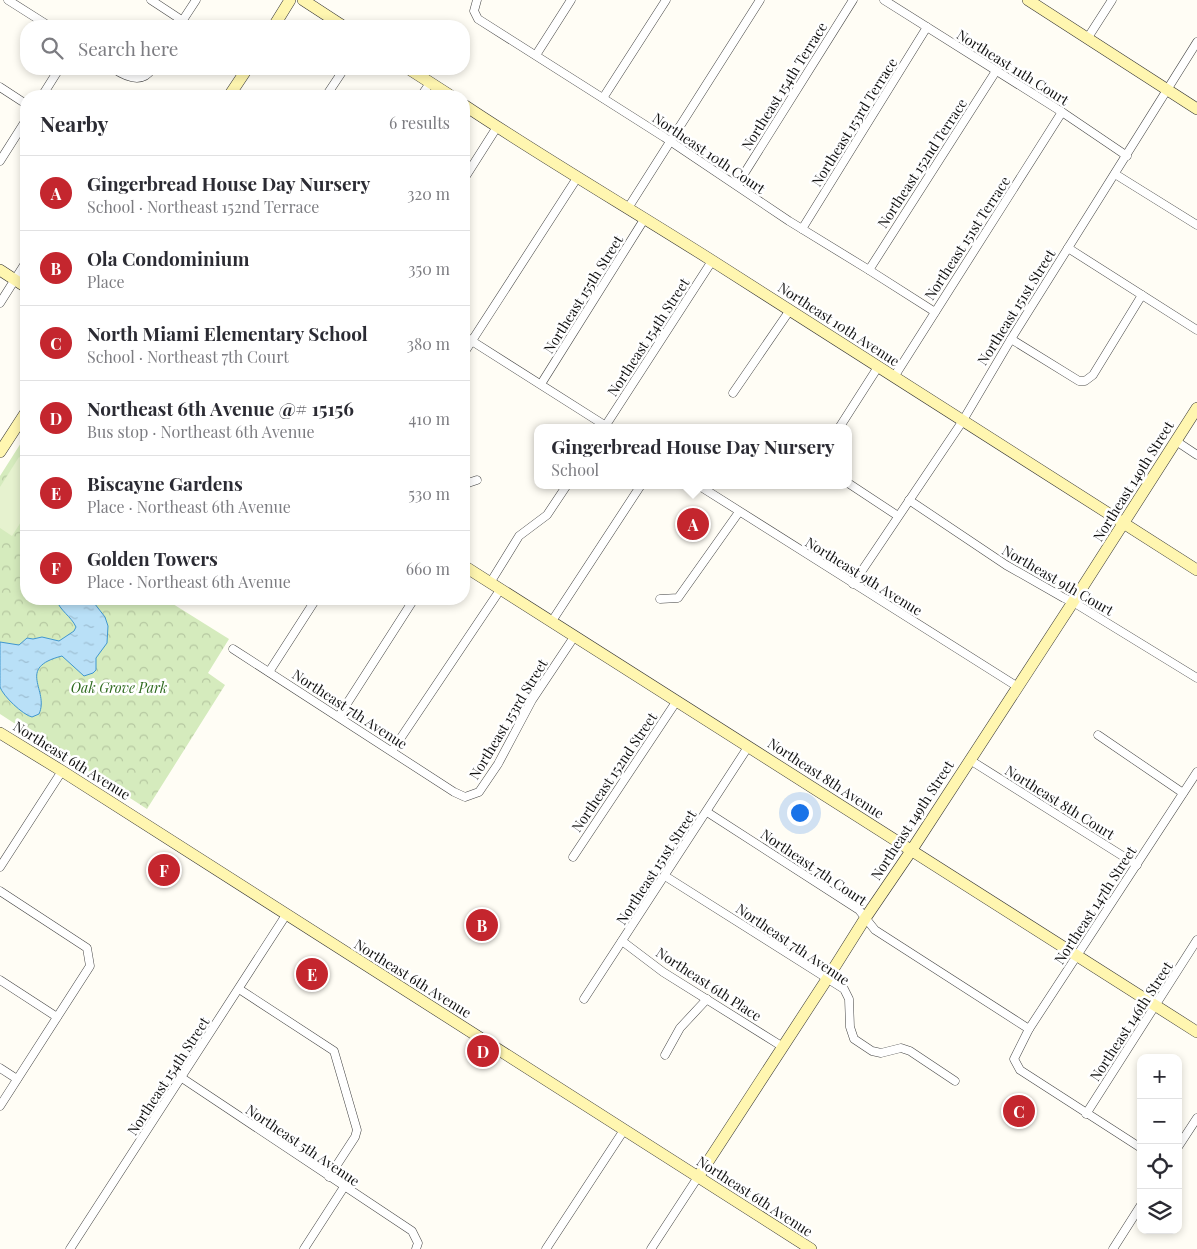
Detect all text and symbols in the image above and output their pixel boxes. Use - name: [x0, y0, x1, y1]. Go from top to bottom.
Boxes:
- street label: Northeast 154th Terrace: [737, 18, 831, 154]
- search box: [20, 20, 470, 75]
- street label: Northeast 11th Court: [953, 25, 1074, 110]
- icon: search: [38, 34, 66, 62]
- text: Search here: [78, 35, 178, 61]
- street label: Northeast 153rd Terrace: [807, 54, 901, 190]
- street label: Northeast 152nd Terrace: [873, 95, 971, 231]
- street label: Northeast 10th Court: [649, 108, 770, 198]
- text: Nearby: [40, 109, 109, 137]
- text: 6 results: [389, 112, 450, 133]
- text: Gingerbread House Day Nursery: [87, 170, 370, 196]
- street label: Northeast 151st Terrace: [920, 172, 1014, 304]
- text: A: [51, 183, 61, 204]
- text: 320 m: [407, 183, 450, 204]
- text: School · Northeast 152nd Terrace: [87, 196, 319, 217]
- street label: Northeast 155th Street: [539, 230, 628, 357]
- text: Ola Condominium: [87, 245, 249, 271]
- street label: Northeast 151st Street: [973, 245, 1060, 369]
- text: B: [51, 258, 61, 279]
- text: 350 m: [408, 258, 450, 279]
- text: Place: [87, 271, 125, 292]
- street label: Northeast 154th Street: [603, 273, 694, 400]
- street label: Northeast 10th Avenue: [775, 278, 903, 370]
- text: North Miami Elementary School: [87, 320, 368, 346]
- text: C: [50, 333, 62, 354]
- text: 380 m: [407, 333, 450, 354]
- text: School · Northeast 7th Court: [87, 346, 289, 367]
- text: Northeast 6th Avenue @# 15156: [87, 395, 354, 421]
- text: D: [50, 408, 62, 429]
- text: 410 m: [408, 408, 450, 429]
- street label: Northeast 149th Street: [1088, 416, 1178, 545]
- text: Bus stop · Northeast 6th Avenue: [87, 421, 315, 442]
- popup: [534, 424, 852, 489]
- text: Gingerbread House Day Nursery: [551, 433, 835, 459]
- text: School: [551, 459, 599, 480]
- text: Biscayne Gardens: [87, 470, 243, 496]
- text: E: [51, 483, 61, 504]
- text: 530 m: [408, 483, 450, 504]
- text: Place · Northeast 6th Avenue: [87, 496, 291, 517]
- pin: A: [677, 505, 709, 543]
- street label: Northeast 9th Avenue: [802, 532, 926, 620]
- street label: Northeast 9th Court: [999, 540, 1118, 620]
- text: Golden Towers: [87, 545, 218, 571]
- text: F: [51, 558, 61, 579]
- text: 660 m: [406, 558, 450, 579]
- text: Place · Northeast 6th Avenue: [87, 571, 291, 592]
- street label: Northeast 153rd Street: [464, 654, 552, 783]
- street label: Northeast 7th Avenue: [289, 665, 411, 753]
- park label: Oak Grove Park: [71, 678, 167, 697]
- street label: Northeast 152nd Street: [567, 708, 662, 835]
- street label: Northeast 6th Avenue: [10, 716, 134, 804]
- street label: Northeast 8th Avenue: [764, 733, 888, 823]
- street label: Northeast 149th Street: [866, 756, 958, 883]
- street label: Northeast 8th Court: [1002, 761, 1119, 844]
- your location: [787, 800, 813, 826]
- street label: Northeast 151st Street: [612, 805, 701, 928]
- street label: Northeast 7th Court: [757, 824, 872, 910]
- street label: Northeast 147th Street: [1050, 841, 1141, 968]
- pin: F: [148, 851, 180, 889]
- street label: Northeast 7th Avenue: [732, 899, 854, 989]
- pin: B: [466, 906, 498, 944]
- street label: Northeast 6th Avenue: [351, 934, 475, 1022]
- street label: Northeast 6th Place: [653, 943, 765, 1025]
- pin: E: [296, 955, 328, 993]
- street label: Northeast 146th Street: [1085, 957, 1177, 1084]
- street label: Northeast 154th Street: [123, 1012, 214, 1139]
- pin: D: [467, 1032, 499, 1070]
- map controls: [1137, 1054, 1182, 1234]
- button: +: [1137, 1054, 1182, 1099]
- pin: C: [1003, 1092, 1035, 1130]
- button: −: [1137, 1099, 1182, 1144]
- street label: Northeast 5th Avenue: [242, 1100, 364, 1190]
- button: locate: [1137, 1144, 1182, 1189]
- street label: Northeast 6th Avenue: [693, 1151, 817, 1241]
- button: layers: [1137, 1189, 1182, 1234]

